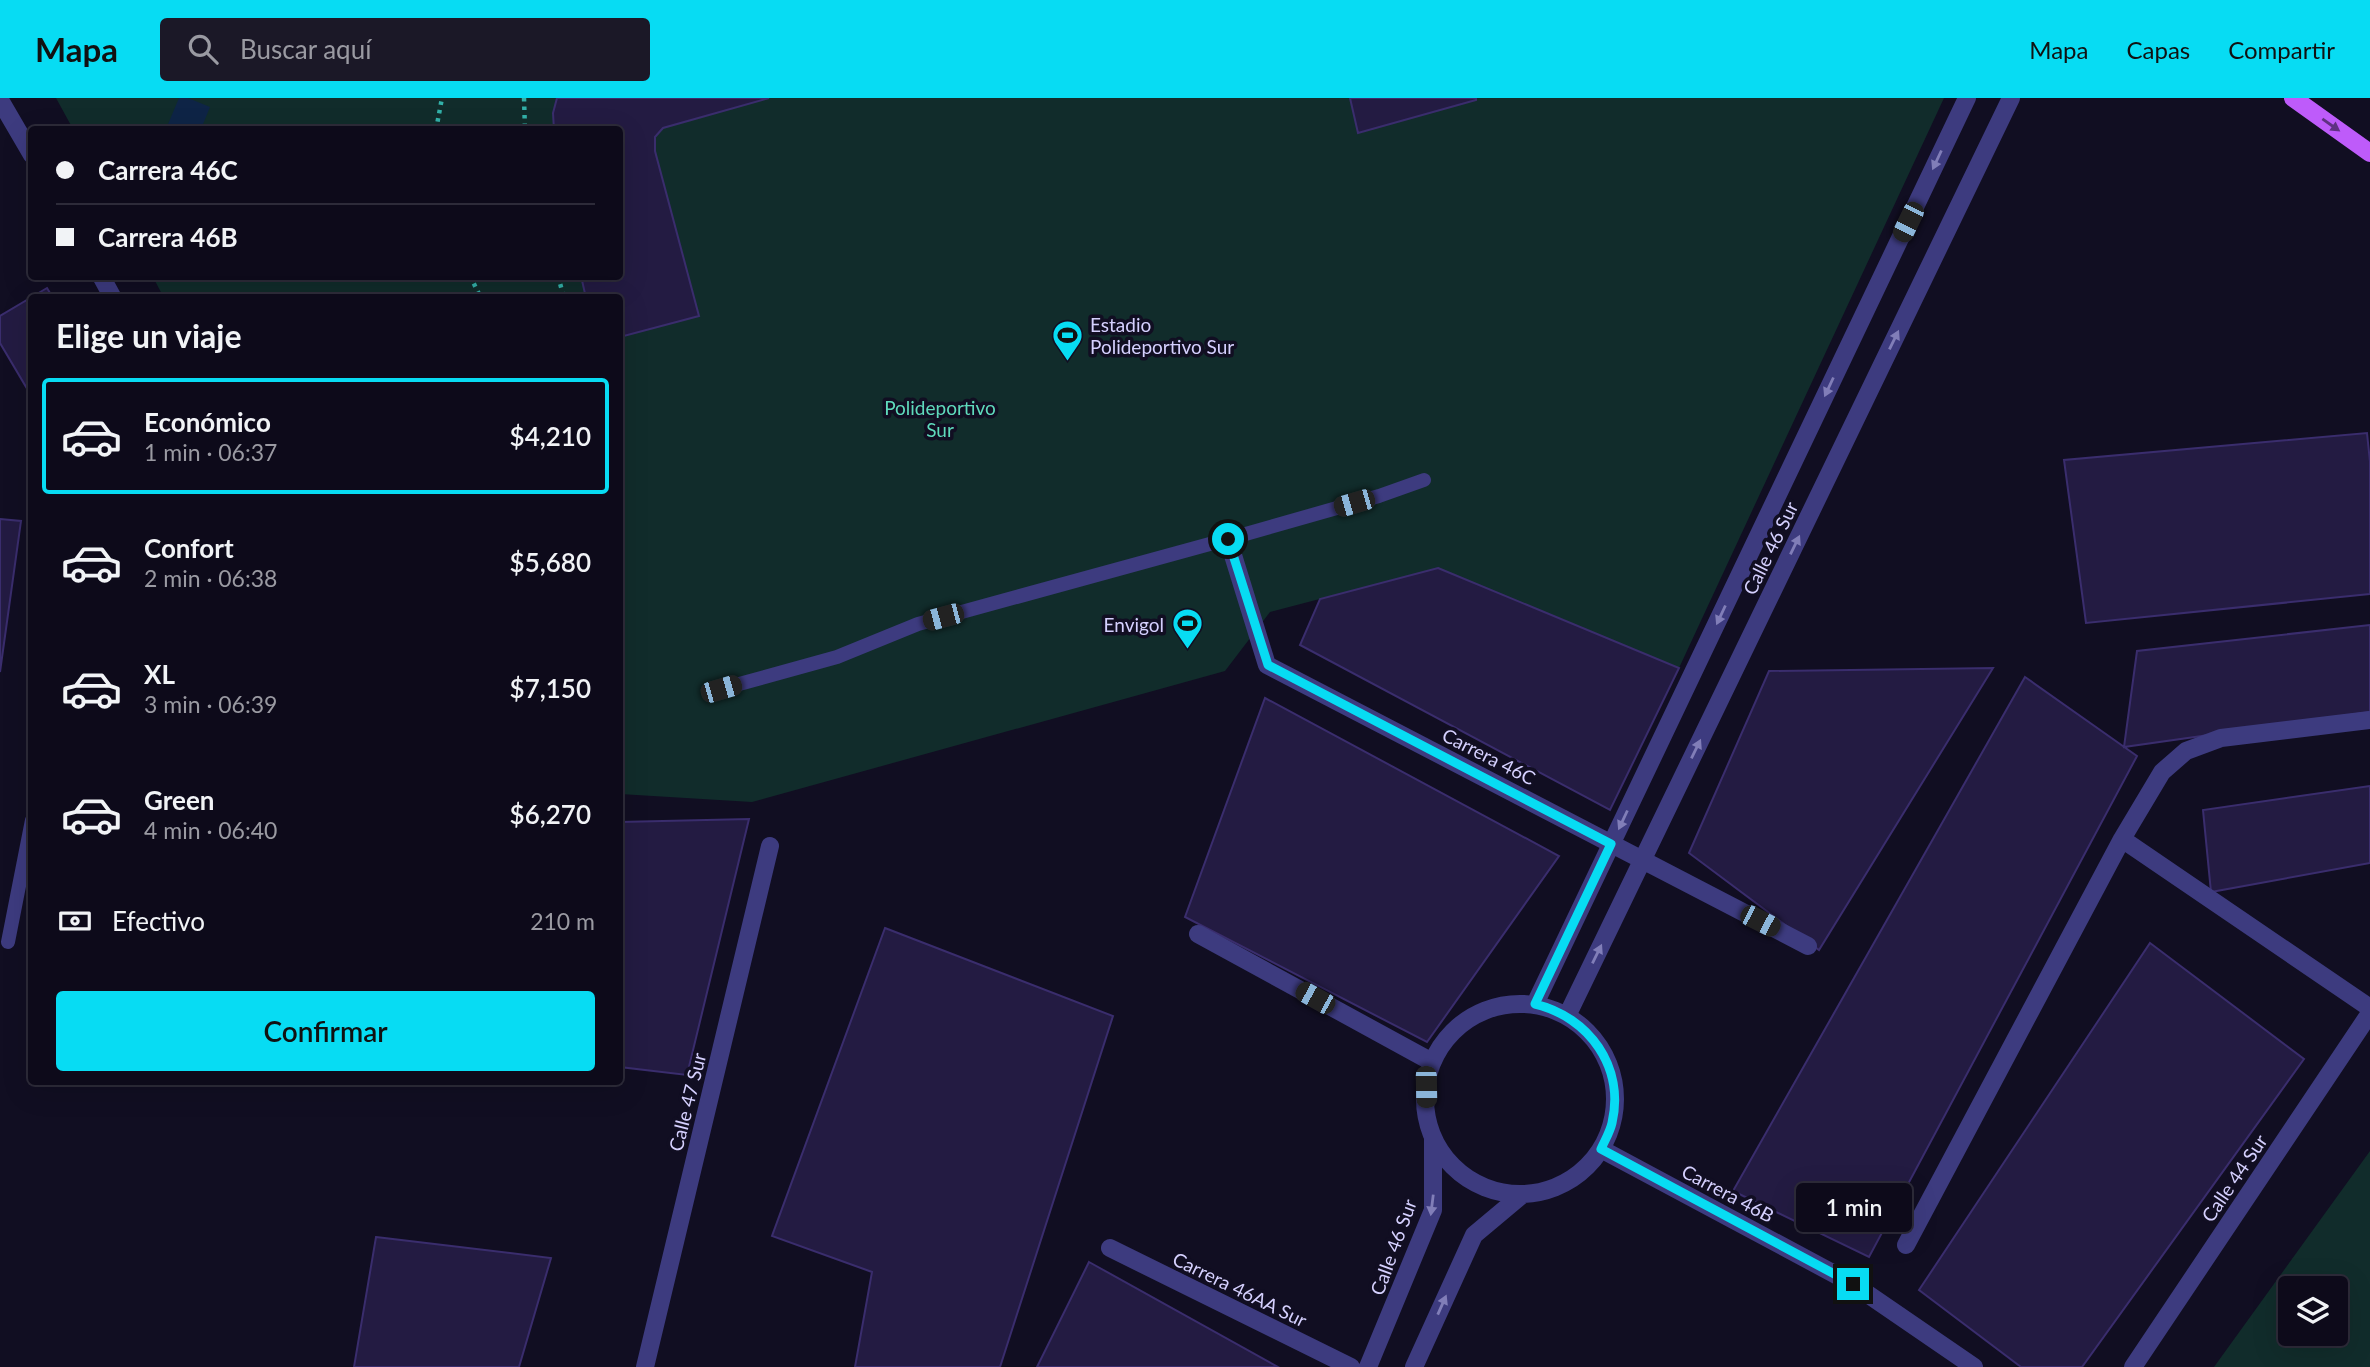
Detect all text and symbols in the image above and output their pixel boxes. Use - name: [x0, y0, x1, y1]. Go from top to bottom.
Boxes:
- search box: [160, 18, 650, 81]
- text: Mapa: [35, 29, 118, 69]
- icon: search: [184, 30, 222, 68]
- text: Buscar aquí: [240, 33, 371, 65]
- text: Mapa: [2029, 35, 2088, 64]
- text: Capas: [2126, 35, 2190, 64]
- text: Compartir: [2228, 35, 2335, 64]
- one-way arrow: [2322, 118, 2340, 132]
- one-way arrow: [1932, 150, 1943, 170]
- text: Carrera 46C: [98, 154, 238, 186]
- car: [1890, 199, 1927, 245]
- text: Carrera 46B: [98, 221, 238, 253]
- place label: Estadio Polideportivo Sur: [1090, 313, 1234, 358]
- text: Elige un viaje: [56, 316, 241, 355]
- sports icon: Estadio Polideportivo Sur: [1050, 318, 1084, 362]
- one-way arrow: [1888, 330, 1899, 350]
- one-way arrow: [1823, 377, 1835, 397]
- park label: Polideportivo Sur: [884, 396, 996, 441]
- icon: car: [60, 405, 123, 468]
- text: Económico: [144, 406, 271, 438]
- text: $4,210: [510, 420, 591, 452]
- text: 1 min · 06:37: [144, 438, 277, 466]
- car: [1331, 487, 1378, 519]
- street label: Calle 46 Sur: [1738, 498, 1802, 598]
- route start: [1212, 523, 1244, 555]
- icon: car: [60, 531, 123, 594]
- text: Confort: [144, 532, 234, 564]
- one-way arrow: [1789, 535, 1800, 555]
- text: $5,680: [510, 546, 591, 578]
- text: 2 min · 06:38: [144, 564, 277, 592]
- car: [920, 601, 967, 633]
- one-way arrow: [1715, 605, 1726, 625]
- sports icon: Envigol: [1170, 607, 1204, 651]
- place label: Envigol: [1104, 613, 1164, 636]
- icon: car: [60, 657, 123, 720]
- text: XL: [144, 658, 175, 690]
- text: $7,150: [510, 672, 591, 704]
- car: [698, 673, 745, 705]
- text: 3 min · 06:39: [144, 690, 277, 718]
- street label: Carrera 46C: [1439, 723, 1540, 789]
- one-way arrow: [1690, 739, 1701, 759]
- icon: car: [60, 783, 123, 846]
- text: Green: [144, 784, 214, 816]
- text: $6,270: [510, 798, 591, 830]
- one-way arrow: [1617, 810, 1629, 830]
- text: 4 min · 06:40: [144, 816, 277, 844]
- icon: cash: [56, 902, 94, 940]
- car: [1737, 902, 1784, 940]
- text: Efectivo: [112, 905, 205, 937]
- text: 210 m: [530, 907, 595, 935]
- one-way arrow: [1591, 944, 1602, 964]
- car: [1292, 979, 1339, 1017]
- button: Confirmar: [56, 991, 595, 1071]
- street label: Calle 47 Sur: [664, 1050, 710, 1154]
- car: [1416, 1066, 1437, 1108]
- street label: Calle 44 Sur: [2196, 1130, 2272, 1226]
- street label: Carrera 46B: [1678, 1159, 1778, 1227]
- callout: 1 min: [1795, 1182, 1911, 1232]
- text: 1 min: [1826, 1193, 1882, 1221]
- one-way arrow: [1426, 1194, 1437, 1216]
- street label: Calle 46 Sur: [1365, 1196, 1421, 1298]
- street label: Carrera 46AA Sur: [1169, 1247, 1311, 1331]
- route end: [1837, 1268, 1869, 1300]
- map controls: [2278, 1276, 2348, 1346]
- button: layers: [2278, 1276, 2348, 1346]
- one-way arrow: [1436, 1295, 1448, 1315]

